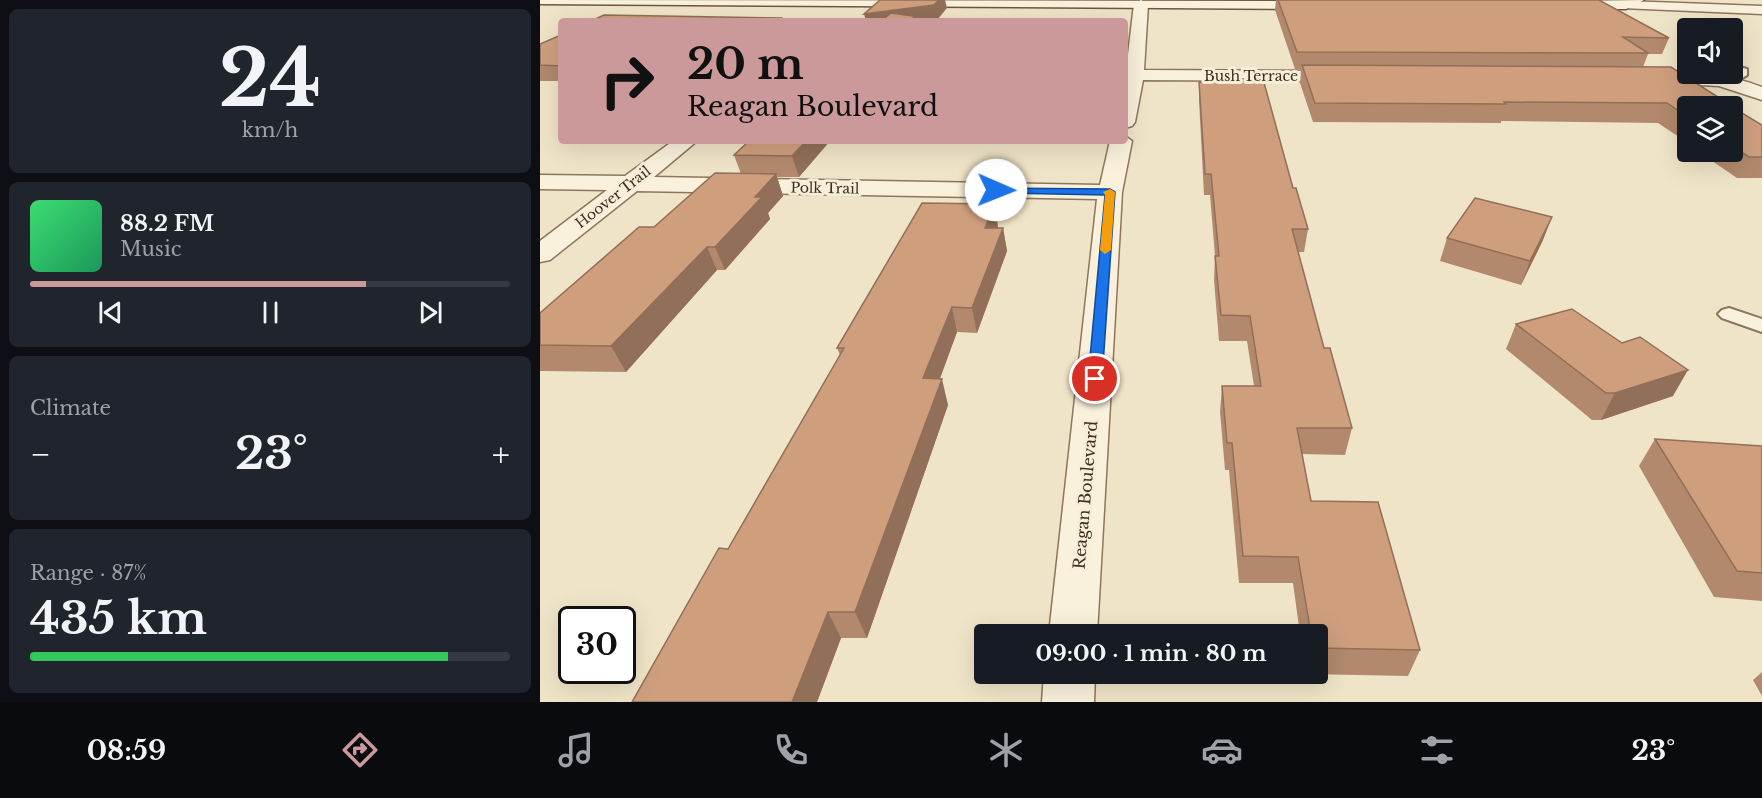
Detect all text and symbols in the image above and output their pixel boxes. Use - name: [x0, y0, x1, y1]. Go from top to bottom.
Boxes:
- map controls: [1677, 18, 1743, 162]
- button: sound: [1677, 18, 1743, 84]
- text: 24: [219, 30, 321, 127]
- text: 20 m: [687, 38, 804, 90]
- icon: right: [588, 42, 666, 120]
- street label: Bush Terrace: [1204, 67, 1298, 85]
- text: Reagan Boulevard: [687, 90, 938, 123]
- button: layers: [1677, 96, 1743, 162]
- text: km/h: [242, 118, 298, 142]
- position arrow: [964, 158, 1028, 222]
- street label: Hoover Trail: [572, 162, 655, 232]
- street label: Polk Trail: [790, 178, 860, 198]
- text: 88.2 FM: [120, 210, 214, 237]
- text: Music: [120, 237, 181, 261]
- icon: previous: [94, 296, 127, 329]
- icon: pause: [254, 296, 287, 329]
- icon: next: [414, 296, 447, 329]
- pin: [1069, 353, 1120, 404]
- icon: arrive: [1078, 362, 1111, 395]
- text: Climate: [30, 396, 111, 420]
- street label: Reagan Boulevard: [1069, 420, 1101, 570]
- text: 23°: [235, 425, 308, 481]
- text: −: [30, 434, 51, 475]
- text: +: [492, 434, 510, 475]
- text: Range · 87%: [30, 561, 147, 585]
- text: 435 km: [30, 590, 207, 646]
- speed limit sign: 30: [558, 606, 636, 684]
- text: 09:00 · 1 min · 80 m: [1035, 640, 1267, 667]
- icon: directions: [339, 729, 381, 771]
- icon: music: [555, 729, 597, 771]
- icon: phone: [770, 729, 812, 771]
- icon: climate: [985, 729, 1027, 771]
- icon: car: [1201, 729, 1243, 771]
- icon: filters: [1416, 729, 1458, 771]
- text: 08:59: [87, 734, 166, 767]
- text: 23°: [1631, 734, 1675, 767]

